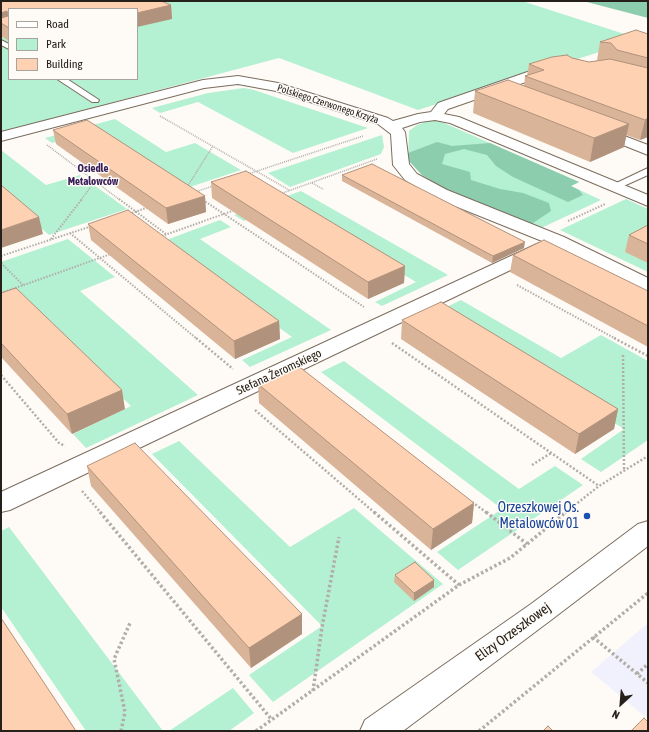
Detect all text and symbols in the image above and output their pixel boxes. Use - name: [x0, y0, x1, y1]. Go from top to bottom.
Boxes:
- legend: [8, 8, 138, 80]
- text: Road: [46, 17, 69, 31]
- text: Park: [46, 37, 66, 51]
- text: Building: [46, 57, 83, 71]
- street label: Polskiego Czerwonego Krzyża: [276, 82, 380, 126]
- district label: Osiedle Metalowców: [68, 162, 118, 188]
- street label: Stefana Żeromskiego: [234, 346, 324, 398]
- place label: Orzeszkowej Os. Metalowców 01: [498, 500, 579, 532]
- marker: Orzeszkowej Os. Metalowców 01: [582, 511, 592, 521]
- street label: Elizy Orzeszkowej: [472, 599, 554, 665]
- north arrow: [601, 684, 641, 724]
- text: N: [610, 708, 621, 722]

